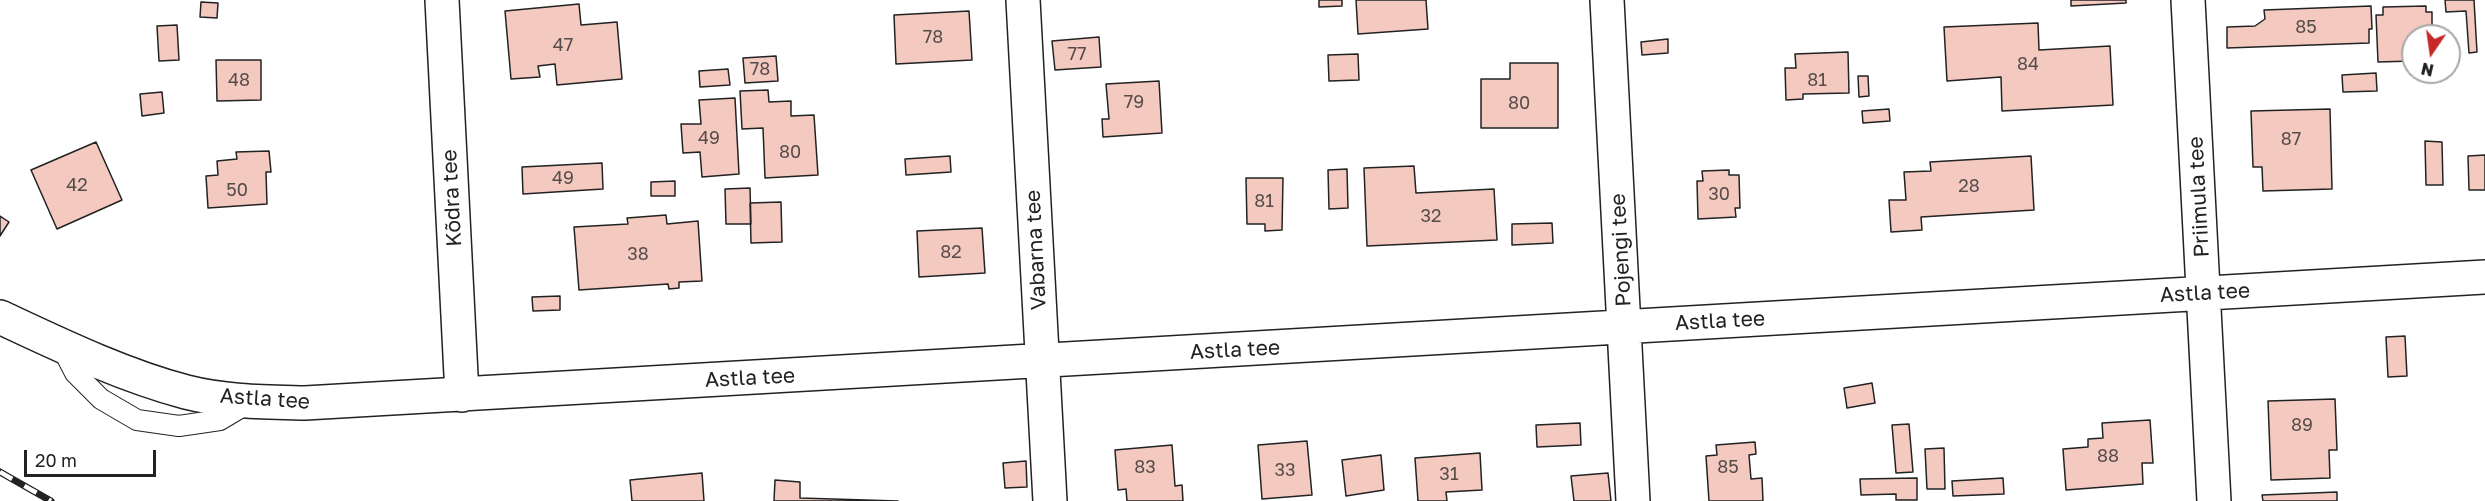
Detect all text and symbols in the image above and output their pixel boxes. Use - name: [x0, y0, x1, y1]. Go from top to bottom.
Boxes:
- house number: 85: [2295, 16, 2317, 38]
- north arrow: [2401, 24, 2461, 84]
- house number: 78: [923, 26, 943, 48]
- house number: 47: [553, 34, 573, 56]
- house number: 77: [1067, 43, 1087, 65]
- house number: 84: [2017, 53, 2039, 75]
- house number: 78: [750, 58, 770, 80]
- text: N: [2419, 58, 2436, 81]
- house number: 48: [228, 69, 250, 91]
- house number: 81: [1807, 69, 1827, 91]
- house number: 79: [1124, 91, 1144, 113]
- house number: 80: [1508, 92, 1530, 114]
- house number: 49: [698, 127, 720, 149]
- house number: 87: [2281, 128, 2301, 150]
- street label: Priimula tee: [2183, 136, 2215, 258]
- house number: 80: [779, 141, 801, 163]
- street label: Kõdra tee: [437, 149, 467, 247]
- house number: 49: [552, 167, 574, 189]
- house number: 42: [66, 174, 88, 196]
- house number: 28: [1958, 175, 1980, 197]
- house number: 50: [226, 179, 248, 201]
- house number: 30: [1708, 183, 1730, 205]
- street label: Vabarna tee: [1020, 189, 1052, 311]
- house number: 81: [1254, 190, 1274, 212]
- street label: Pojengi tee: [1605, 193, 1637, 307]
- house number: 32: [1421, 205, 1441, 227]
- house number: 82: [940, 241, 962, 263]
- house number: 38: [627, 243, 649, 265]
- street label: Astla tee: [2159, 278, 2251, 308]
- street label: Astla tee: [1674, 306, 1766, 336]
- street label: Astla tee: [1189, 335, 1281, 365]
- street label: Astla tee: [704, 363, 796, 393]
- street label: Astla tee: [219, 383, 311, 415]
- house number: 89: [2291, 414, 2313, 436]
- scale bar: [27, 438, 159, 476]
- house number: 88: [2097, 445, 2119, 467]
- text: 20 m: [35, 449, 77, 471]
- house number: 83: [1134, 456, 1156, 478]
- house number: 85: [1717, 456, 1739, 478]
- house number: 33: [1274, 459, 1296, 481]
- house number: 31: [1439, 463, 1459, 485]

